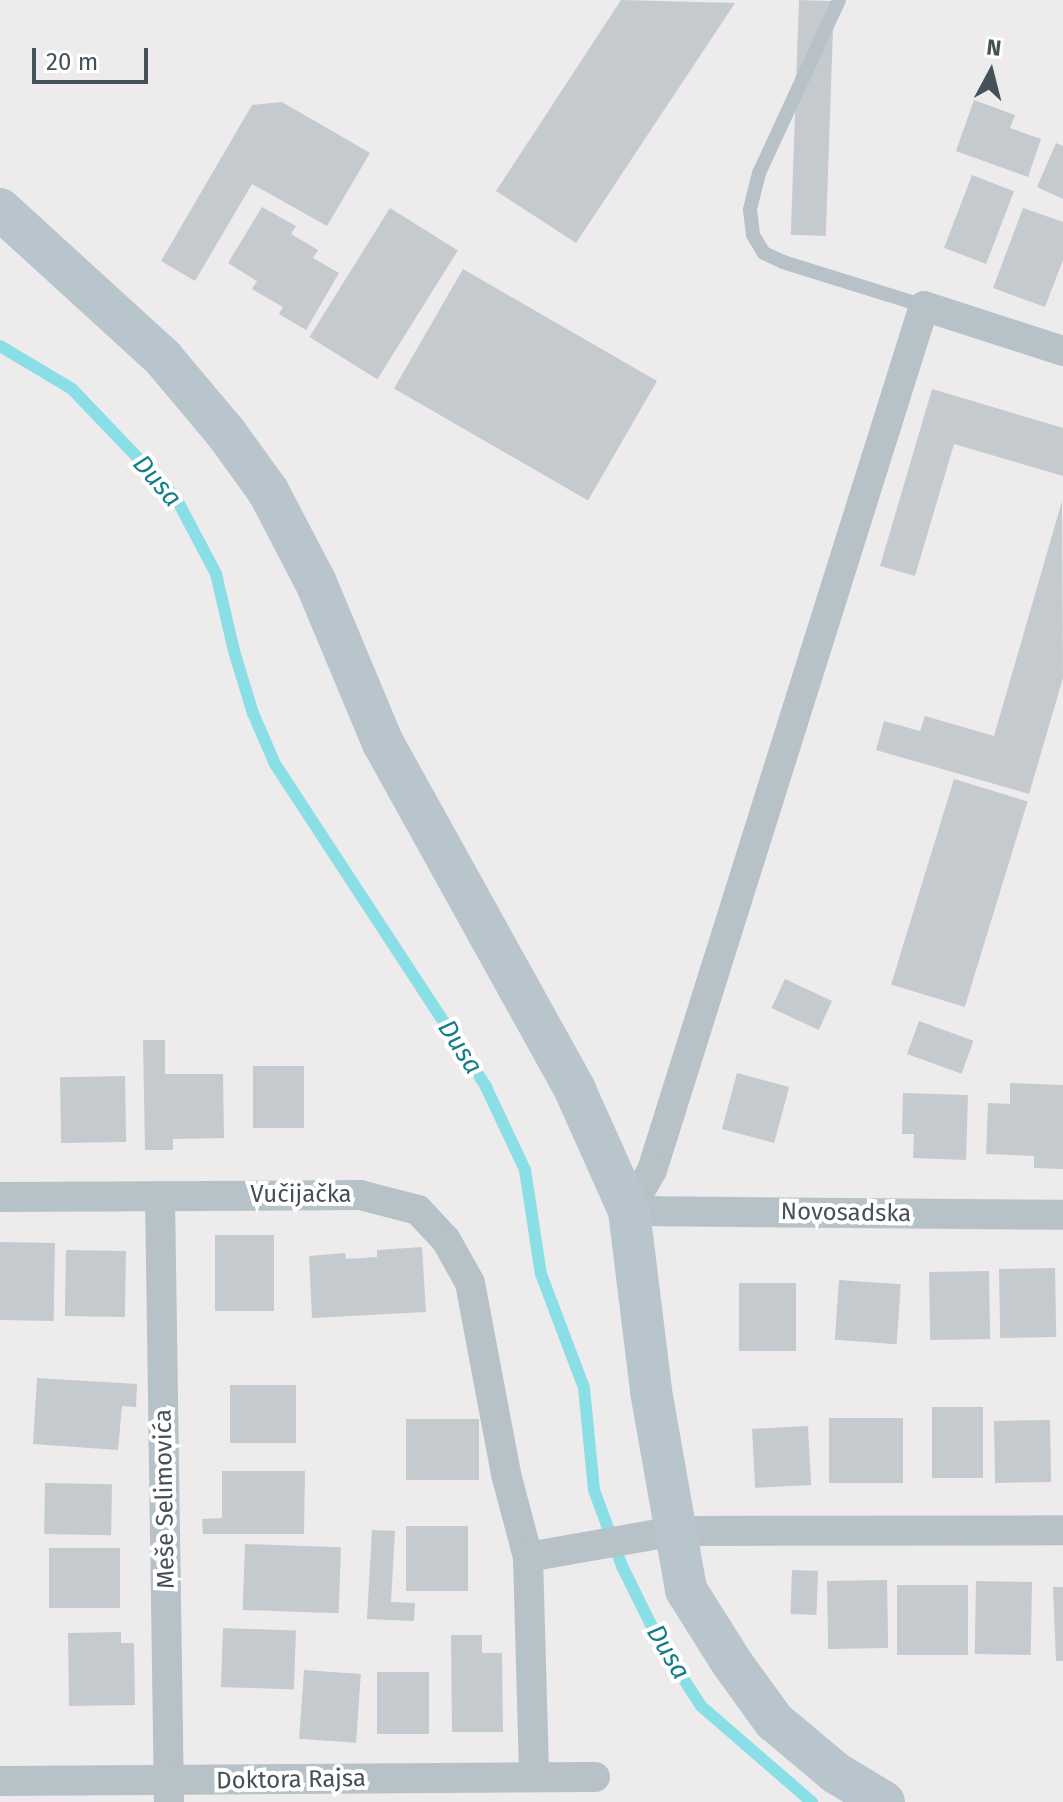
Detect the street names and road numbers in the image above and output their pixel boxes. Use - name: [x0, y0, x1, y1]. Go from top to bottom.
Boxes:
- street label: Vučijačka: [250, 1181, 352, 1209]
- street label: Novosadska: [780, 1197, 912, 1229]
- street label: Meše Selimovića: [149, 1409, 181, 1589]
- street label: Doktora Rajsa: [216, 1764, 366, 1796]

